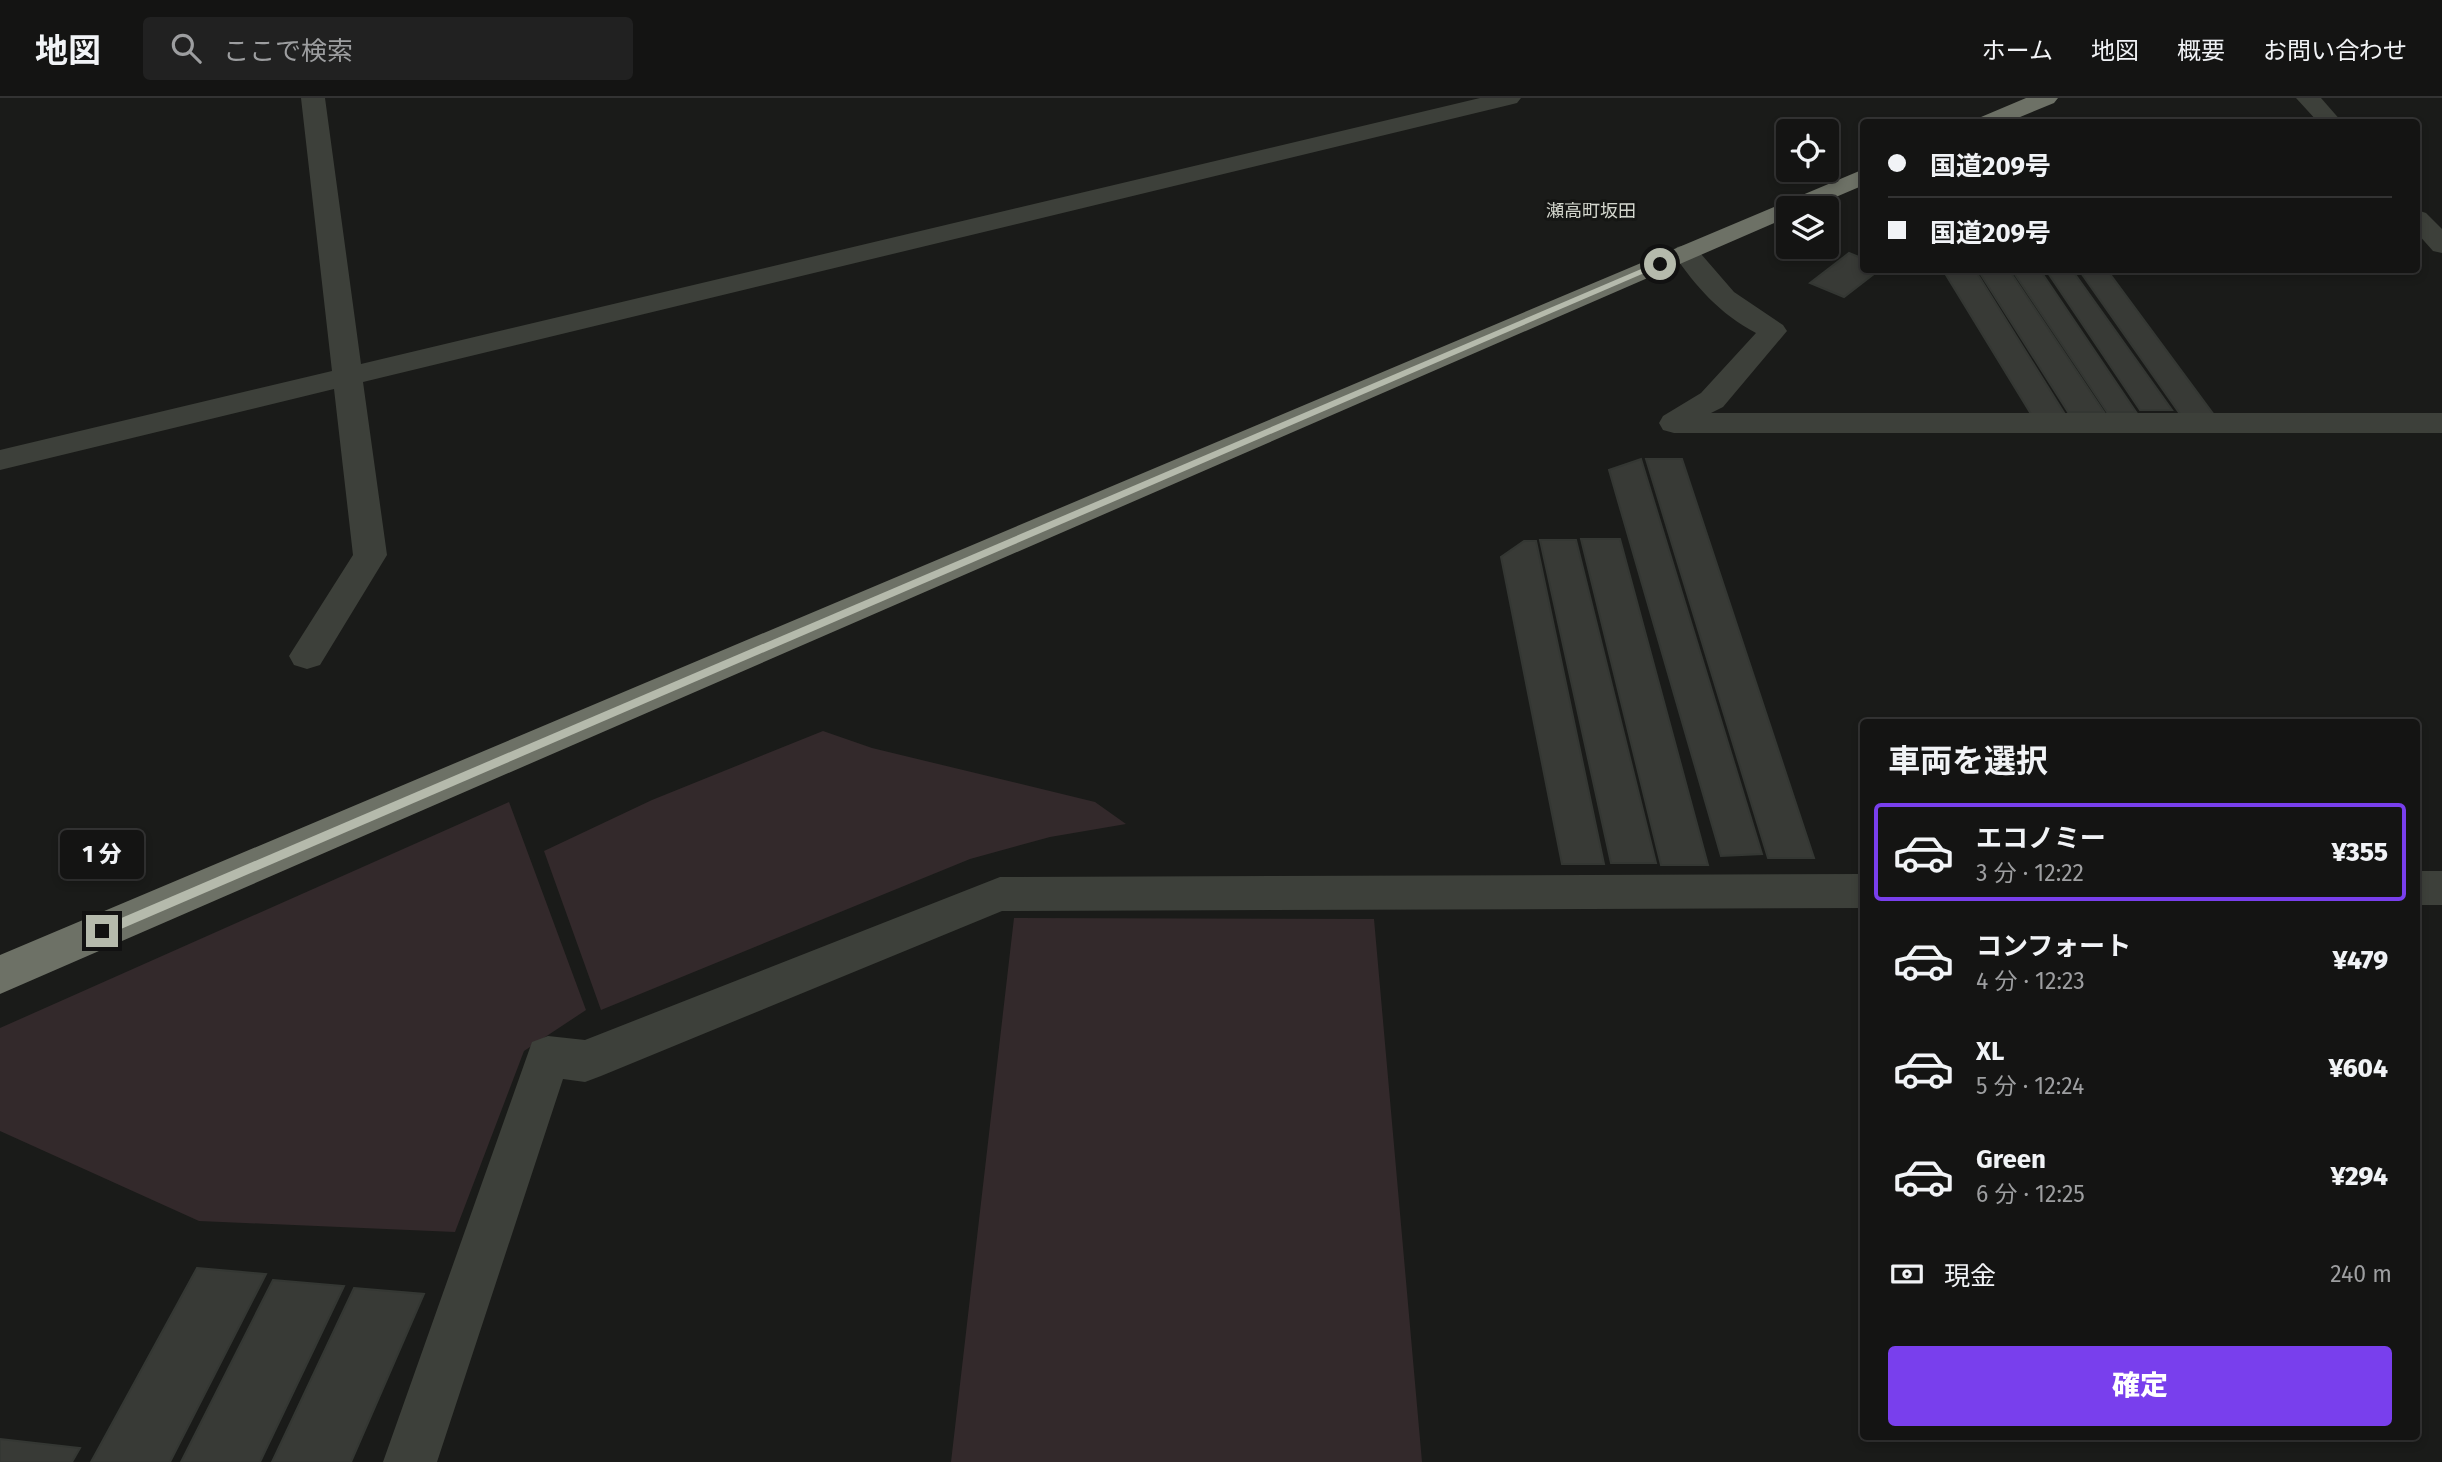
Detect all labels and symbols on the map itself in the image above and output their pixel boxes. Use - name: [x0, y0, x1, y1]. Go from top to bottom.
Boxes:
- district label: 瀬高町坂田: [1546, 200, 1636, 222]
- route start: [1644, 248, 1676, 280]
- callout: 1 分: [60, 830, 144, 878]
- route end: [86, 915, 118, 947]

